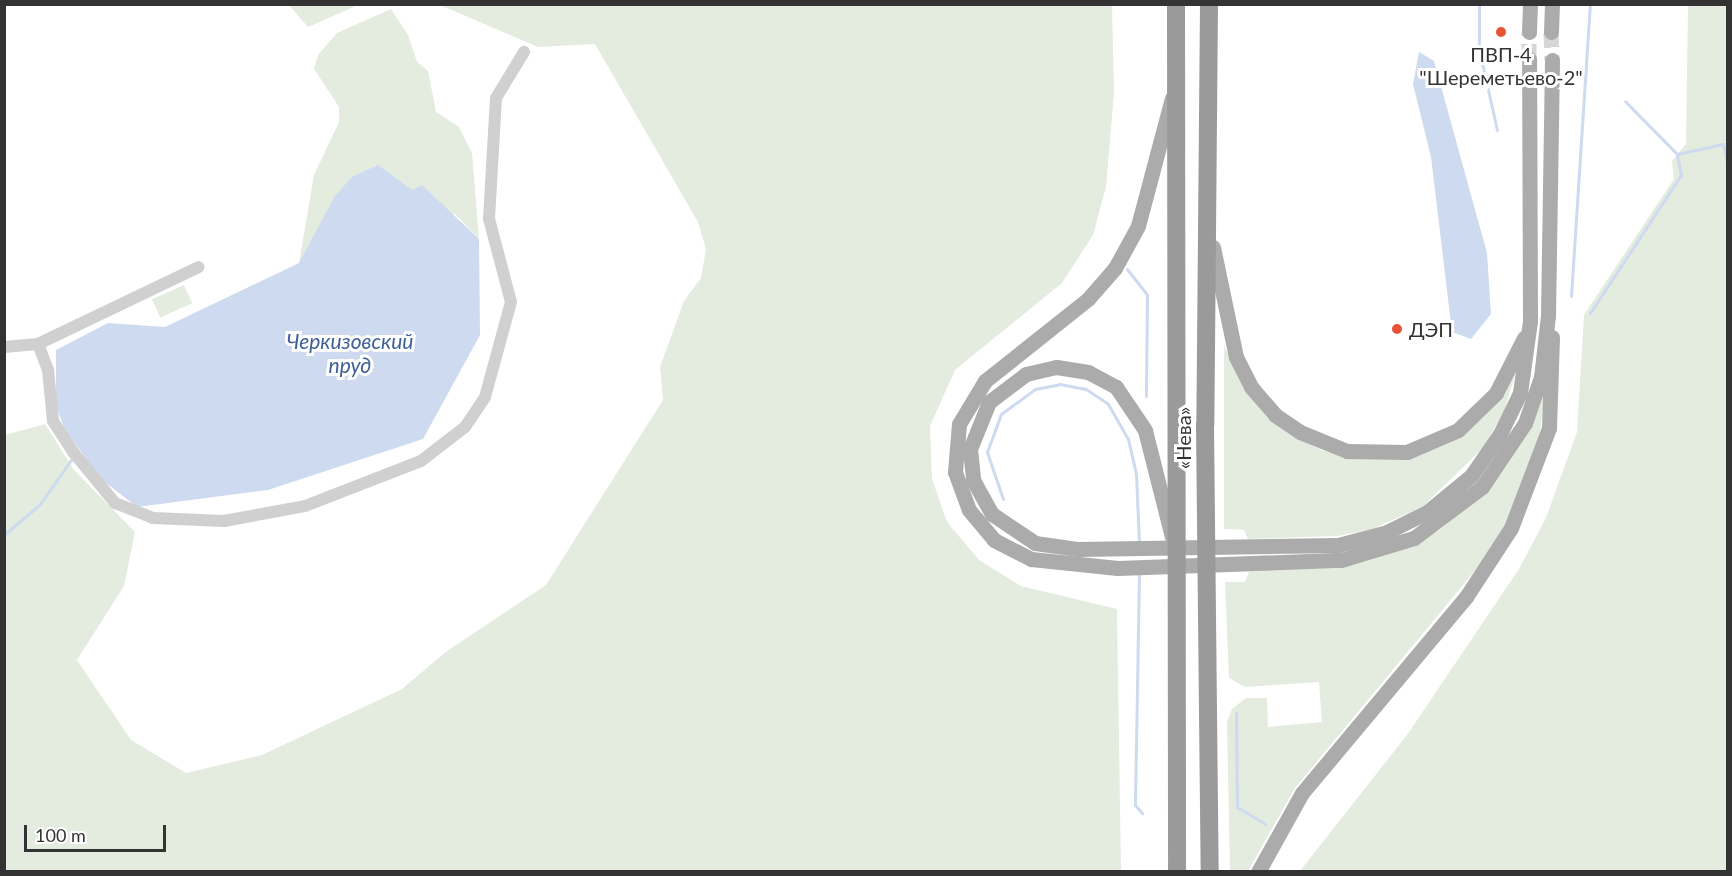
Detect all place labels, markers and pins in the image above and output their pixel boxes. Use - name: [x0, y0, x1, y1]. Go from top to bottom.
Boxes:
- marker: ПВП-4 "Шереметьево-2": [1494, 25, 1508, 39]
- place label: ПВП-4 "Шереметьево-2": [1419, 42, 1583, 89]
- place label: ДЭП: [1409, 317, 1453, 341]
- marker: ДЭП: [1390, 322, 1404, 336]

